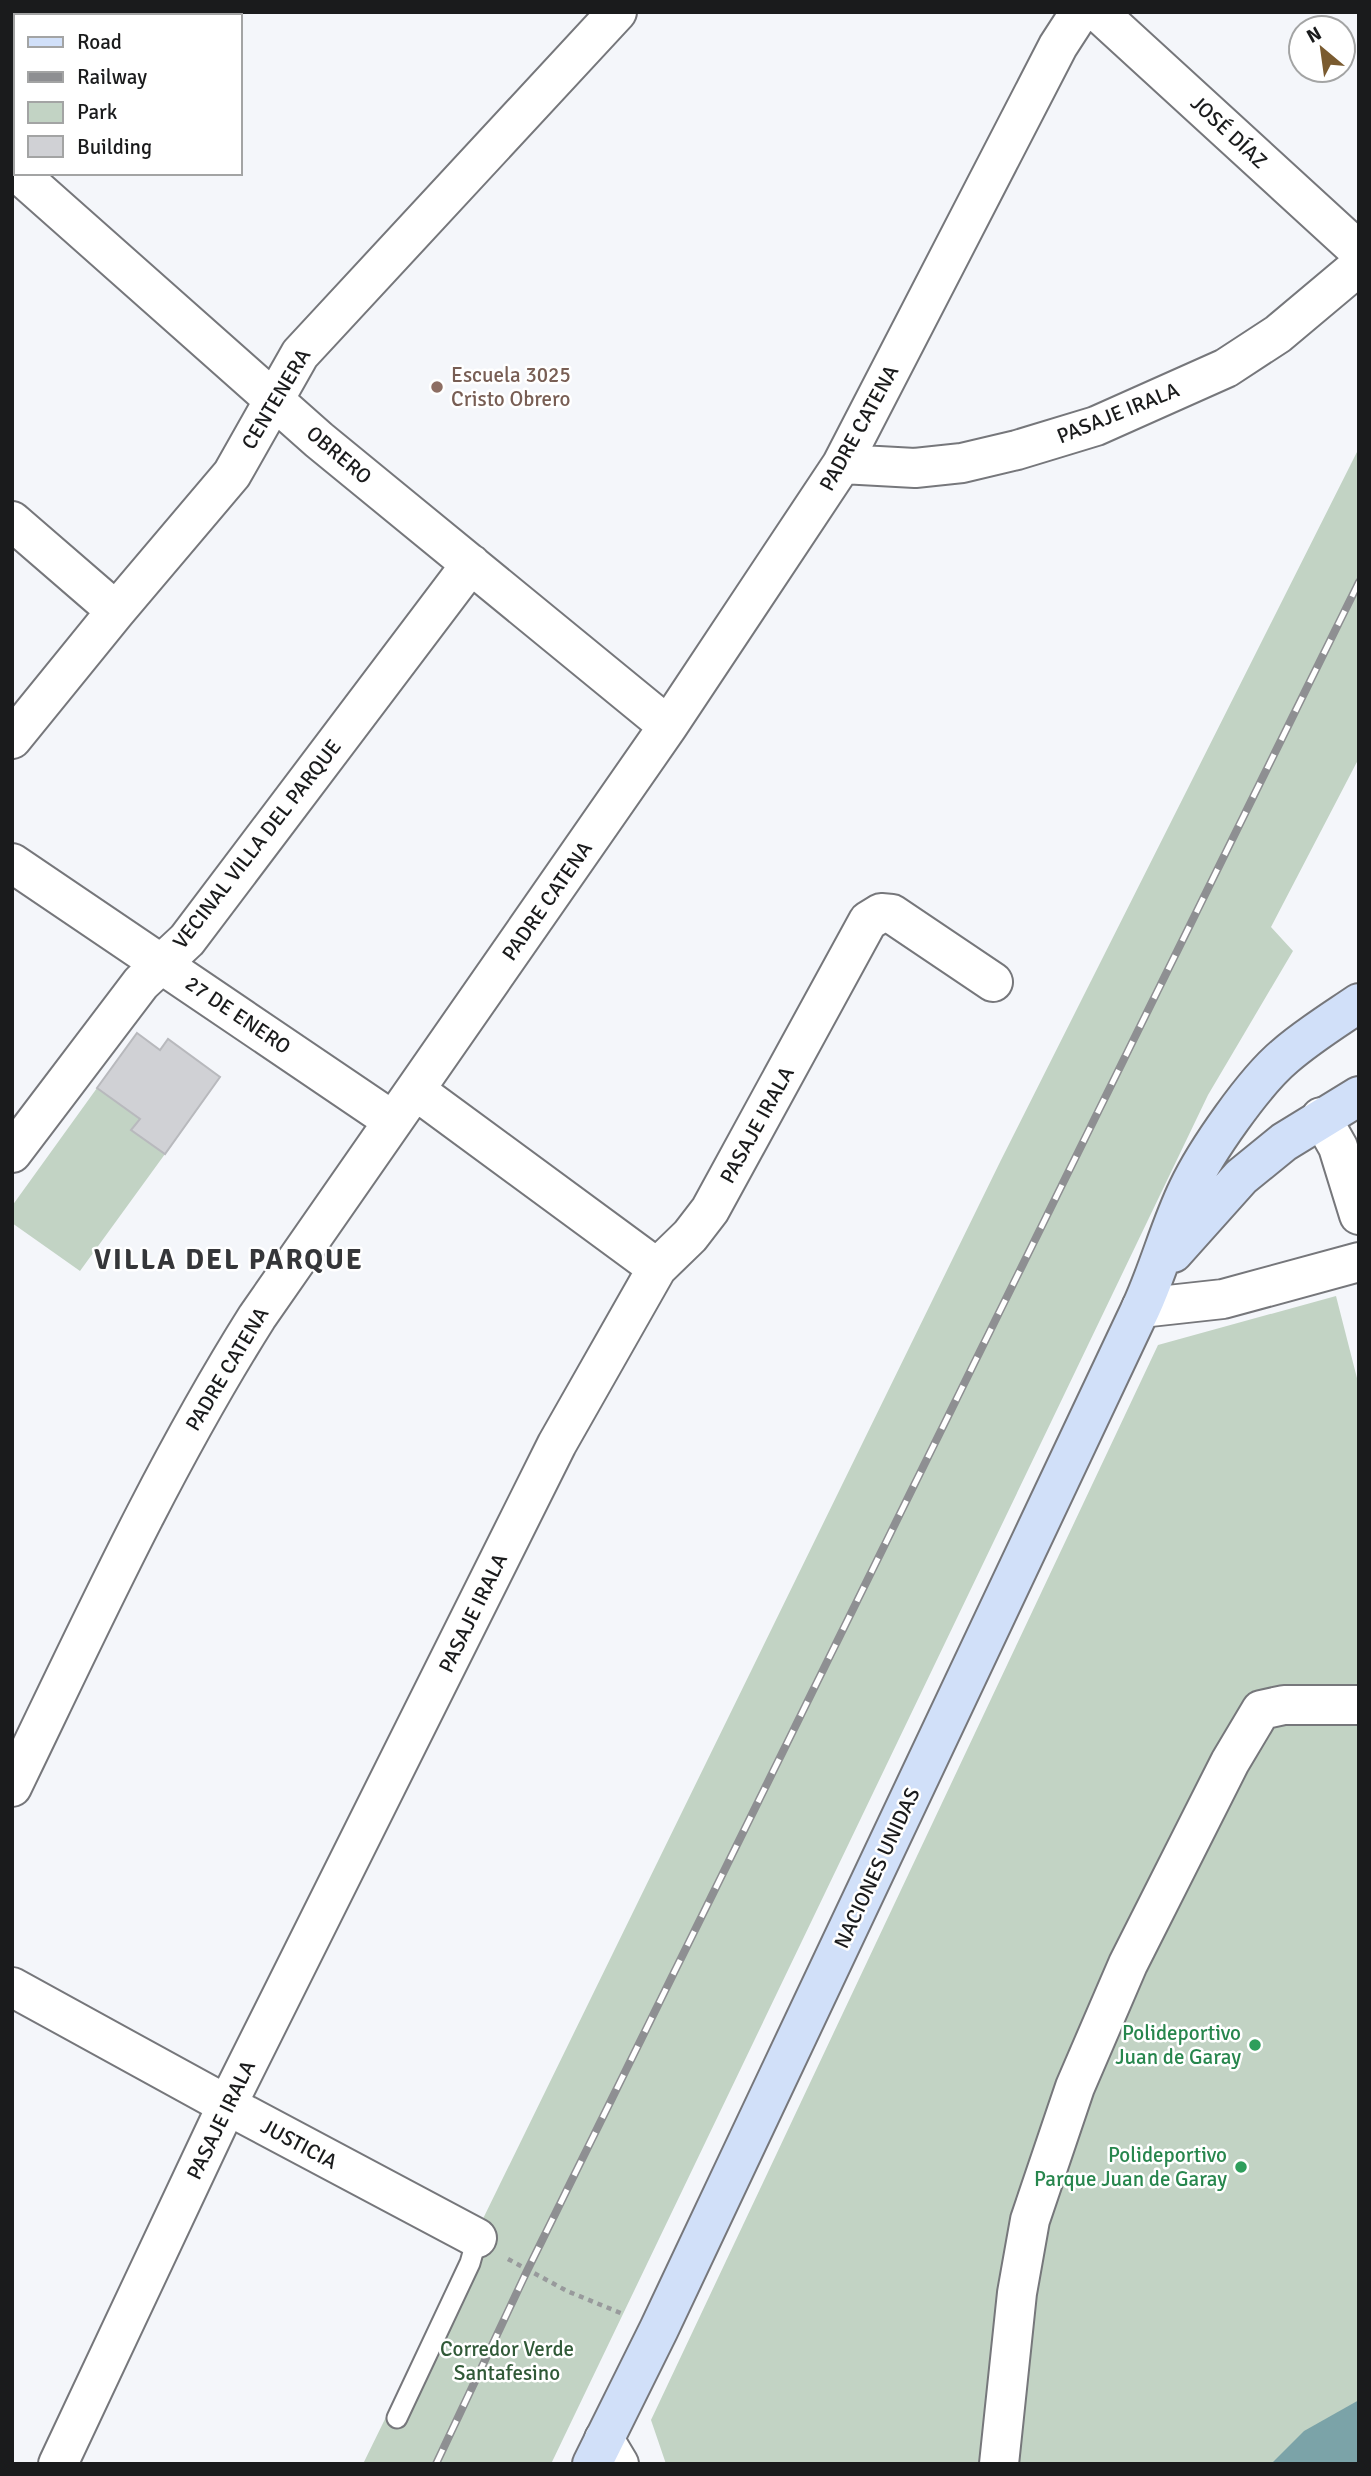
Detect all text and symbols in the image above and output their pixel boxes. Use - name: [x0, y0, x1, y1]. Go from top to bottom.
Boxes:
- legend: [14, 14, 242, 175]
- north arrow: [1287, 14, 1357, 84]
- text: N: [1303, 21, 1326, 49]
- text: Road: [77, 29, 122, 55]
- text: Railway: [77, 64, 147, 90]
- street label: JOSÉ DÍAZ: [1185, 90, 1273, 174]
- text: Park: [77, 99, 118, 125]
- text: Building: [77, 134, 152, 160]
- street label: CENTENERA: [236, 344, 316, 454]
- street label: PADRE CATENA: [814, 360, 904, 495]
- place label: Escuela 3025 Cristo Obrero: [451, 362, 571, 412]
- street label: PASAJE IRALA: [1053, 377, 1183, 449]
- marker: Escuela 3025 Cristo Obrero: [429, 379, 445, 395]
- street label: OBRERO: [301, 420, 377, 490]
- street label: VECINAL VILLA DEL PARQUE: [167, 734, 347, 954]
- street label: PADRE CATENA: [496, 836, 598, 966]
- street label: 27 DE ENERO: [180, 970, 296, 1060]
- street label: PASAJE IRALA: [714, 1062, 800, 1188]
- district label: VILLA DEL PARQUE: [94, 1243, 364, 1277]
- street label: PADRE CATENA: [180, 1302, 274, 1436]
- street label: PASAJE IRALA: [433, 1549, 513, 1677]
- street label: NACIONES UNIDAS: [828, 1784, 926, 1952]
- place label: Polideportivo Juan de Garay: [1115, 2020, 1241, 2070]
- marker: Polideportivo Juan de Garay: [1247, 2037, 1263, 2053]
- street label: PASAJE IRALA: [181, 2056, 261, 2184]
- street label: JUSTICIA: [256, 2113, 342, 2175]
- place label: Polideportivo Parque Juan de Garay: [1034, 2142, 1227, 2192]
- marker: Polideportivo Parque Juan de Garay: [1233, 2159, 1249, 2175]
- park label: Corredor Verde Santafesino: [440, 2336, 574, 2386]

